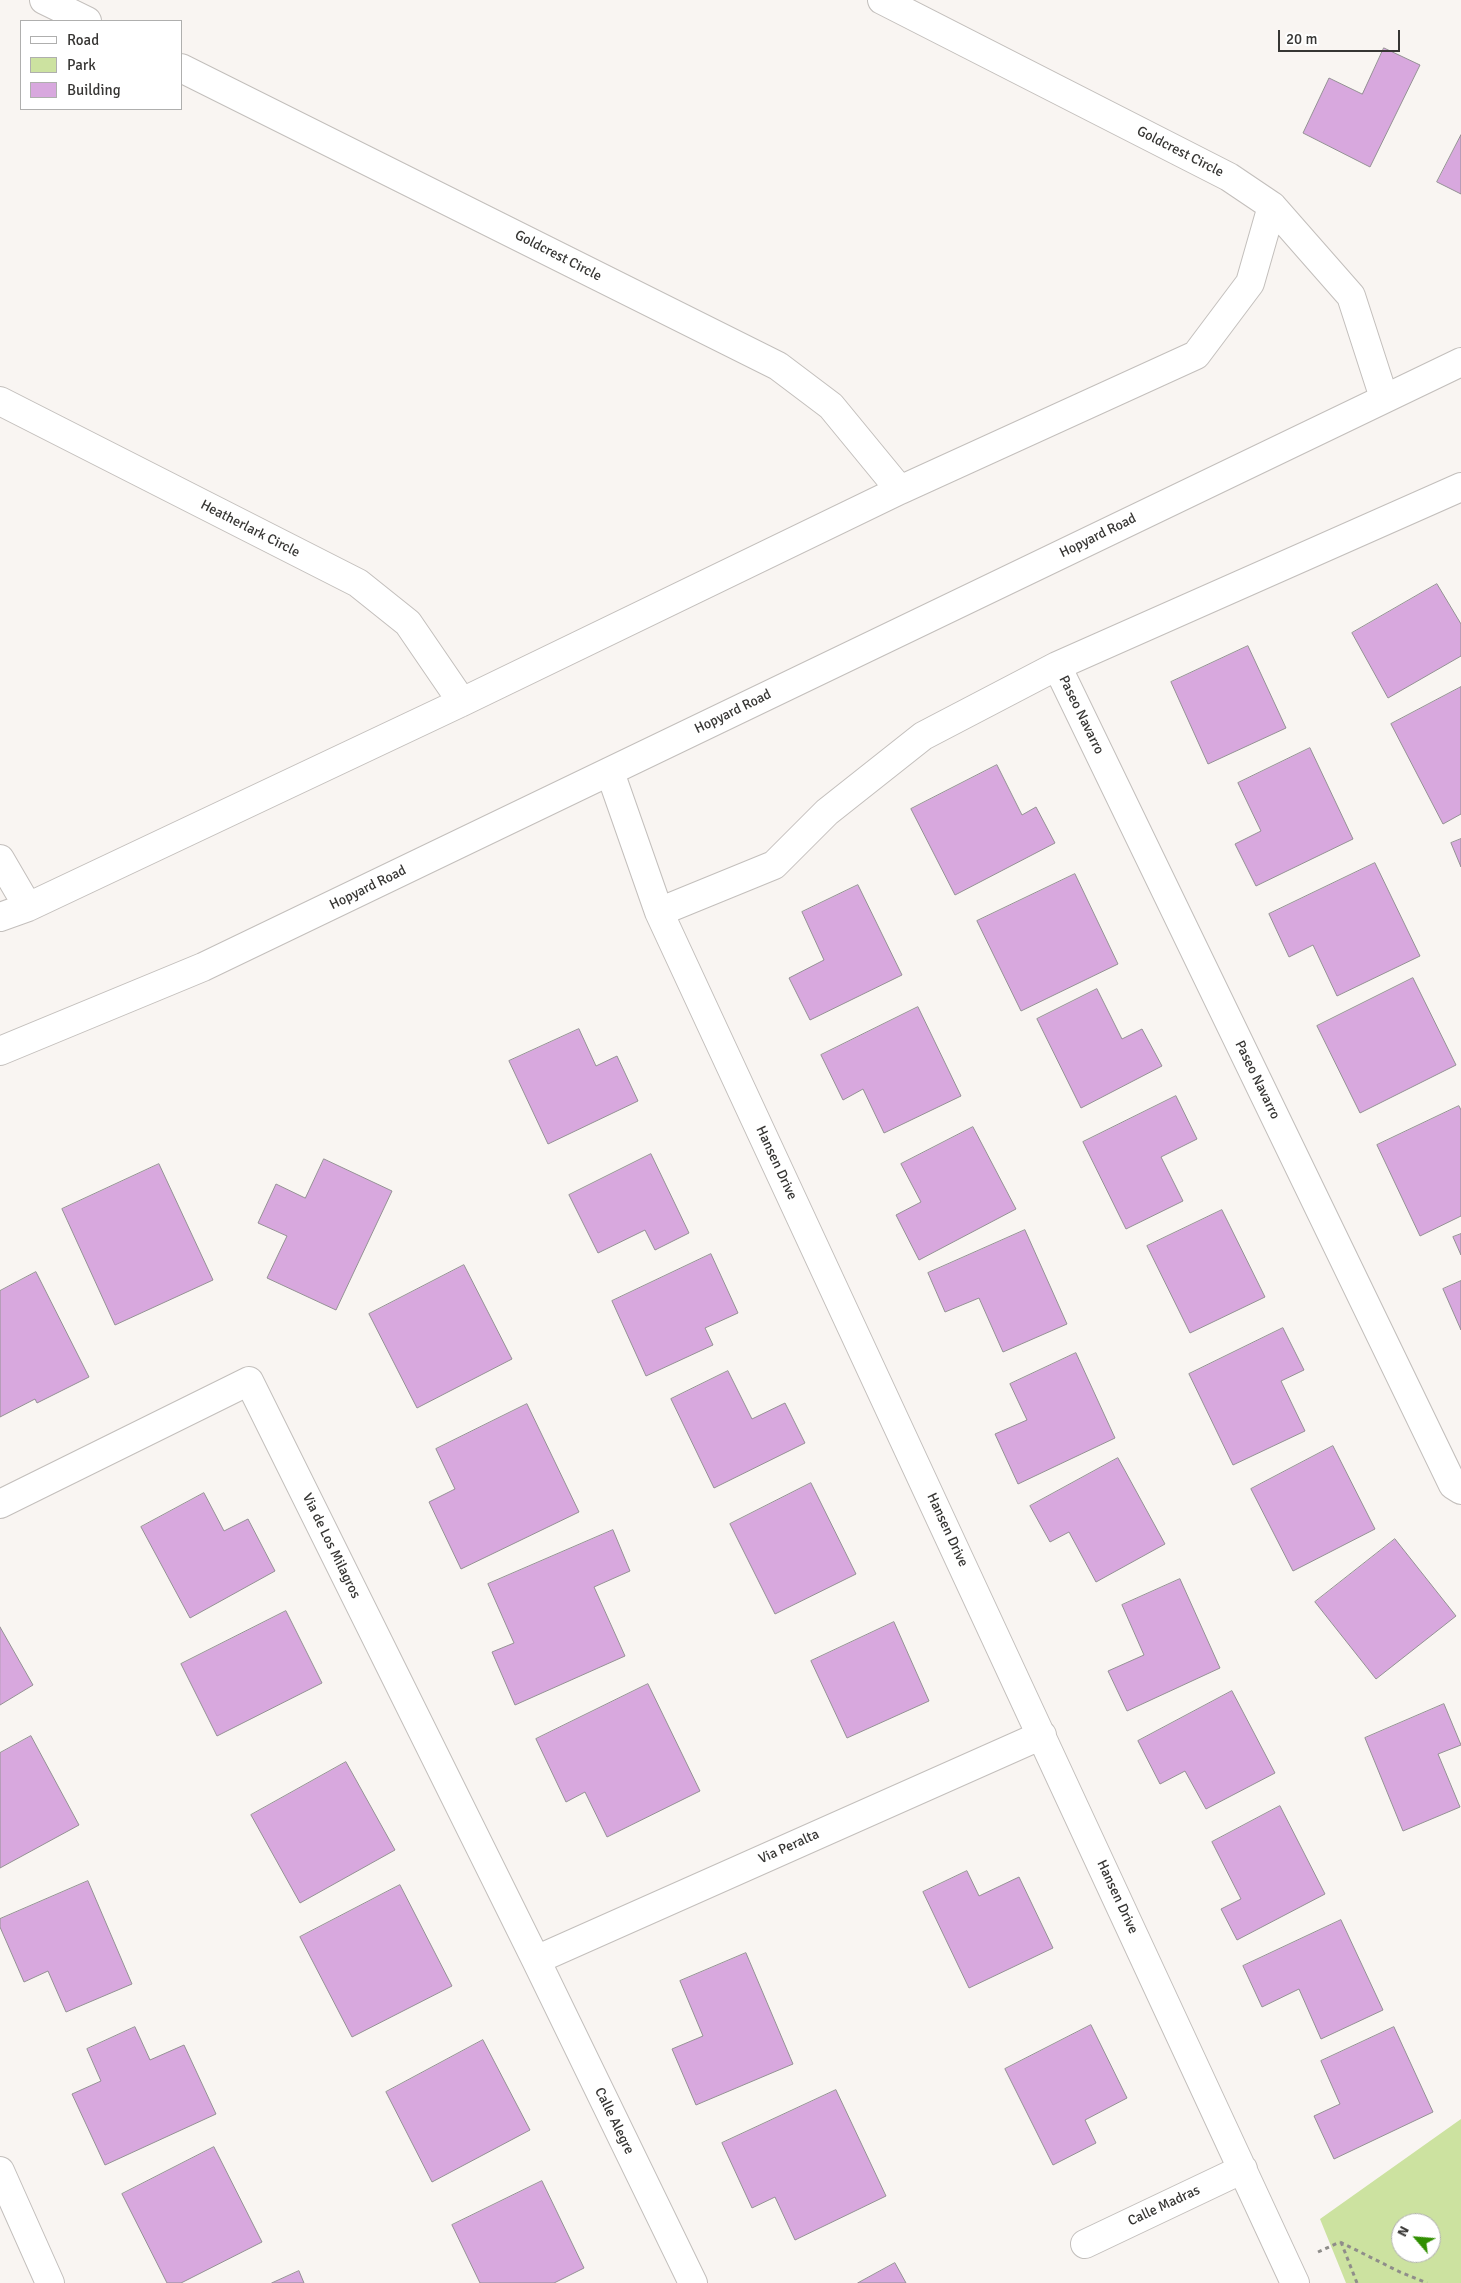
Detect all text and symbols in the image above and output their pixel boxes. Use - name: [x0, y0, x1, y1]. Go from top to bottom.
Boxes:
- legend: [20, 20, 182, 110]
- scale bar: [1281, 20, 1404, 52]
- text: 20 m: [1286, 30, 1317, 48]
- text: Road: [67, 31, 99, 49]
- text: Park: [67, 56, 96, 74]
- text: Building: [67, 81, 121, 99]
- street label: Goldcrest Circle: [1134, 123, 1226, 181]
- street label: Goldcrest Circle: [512, 227, 604, 285]
- street label: Heatherlark Circle: [198, 497, 302, 561]
- street label: Hopyard Road: [1057, 510, 1139, 562]
- street label: Paseo Navarro: [1055, 673, 1107, 757]
- street label: Hopyard Road: [692, 686, 774, 738]
- street label: Hopyard Road: [327, 862, 409, 914]
- street label: Paseo Navarro: [1231, 1038, 1283, 1122]
- street label: Hansen Drive: [752, 1123, 800, 1203]
- street label: Hansen Drive: [923, 1490, 971, 1570]
- street label: Via de Los Milagros: [298, 1491, 364, 1601]
- street label: Via Peralta: [756, 1826, 822, 1868]
- street label: Hansen Drive: [1093, 1857, 1141, 1937]
- street label: Calle Alegre: [591, 2085, 637, 2157]
- street label: Calle Madras: [1125, 2182, 1203, 2230]
- north arrow: [1391, 2213, 1441, 2263]
- text: N: [1393, 2223, 1413, 2240]

